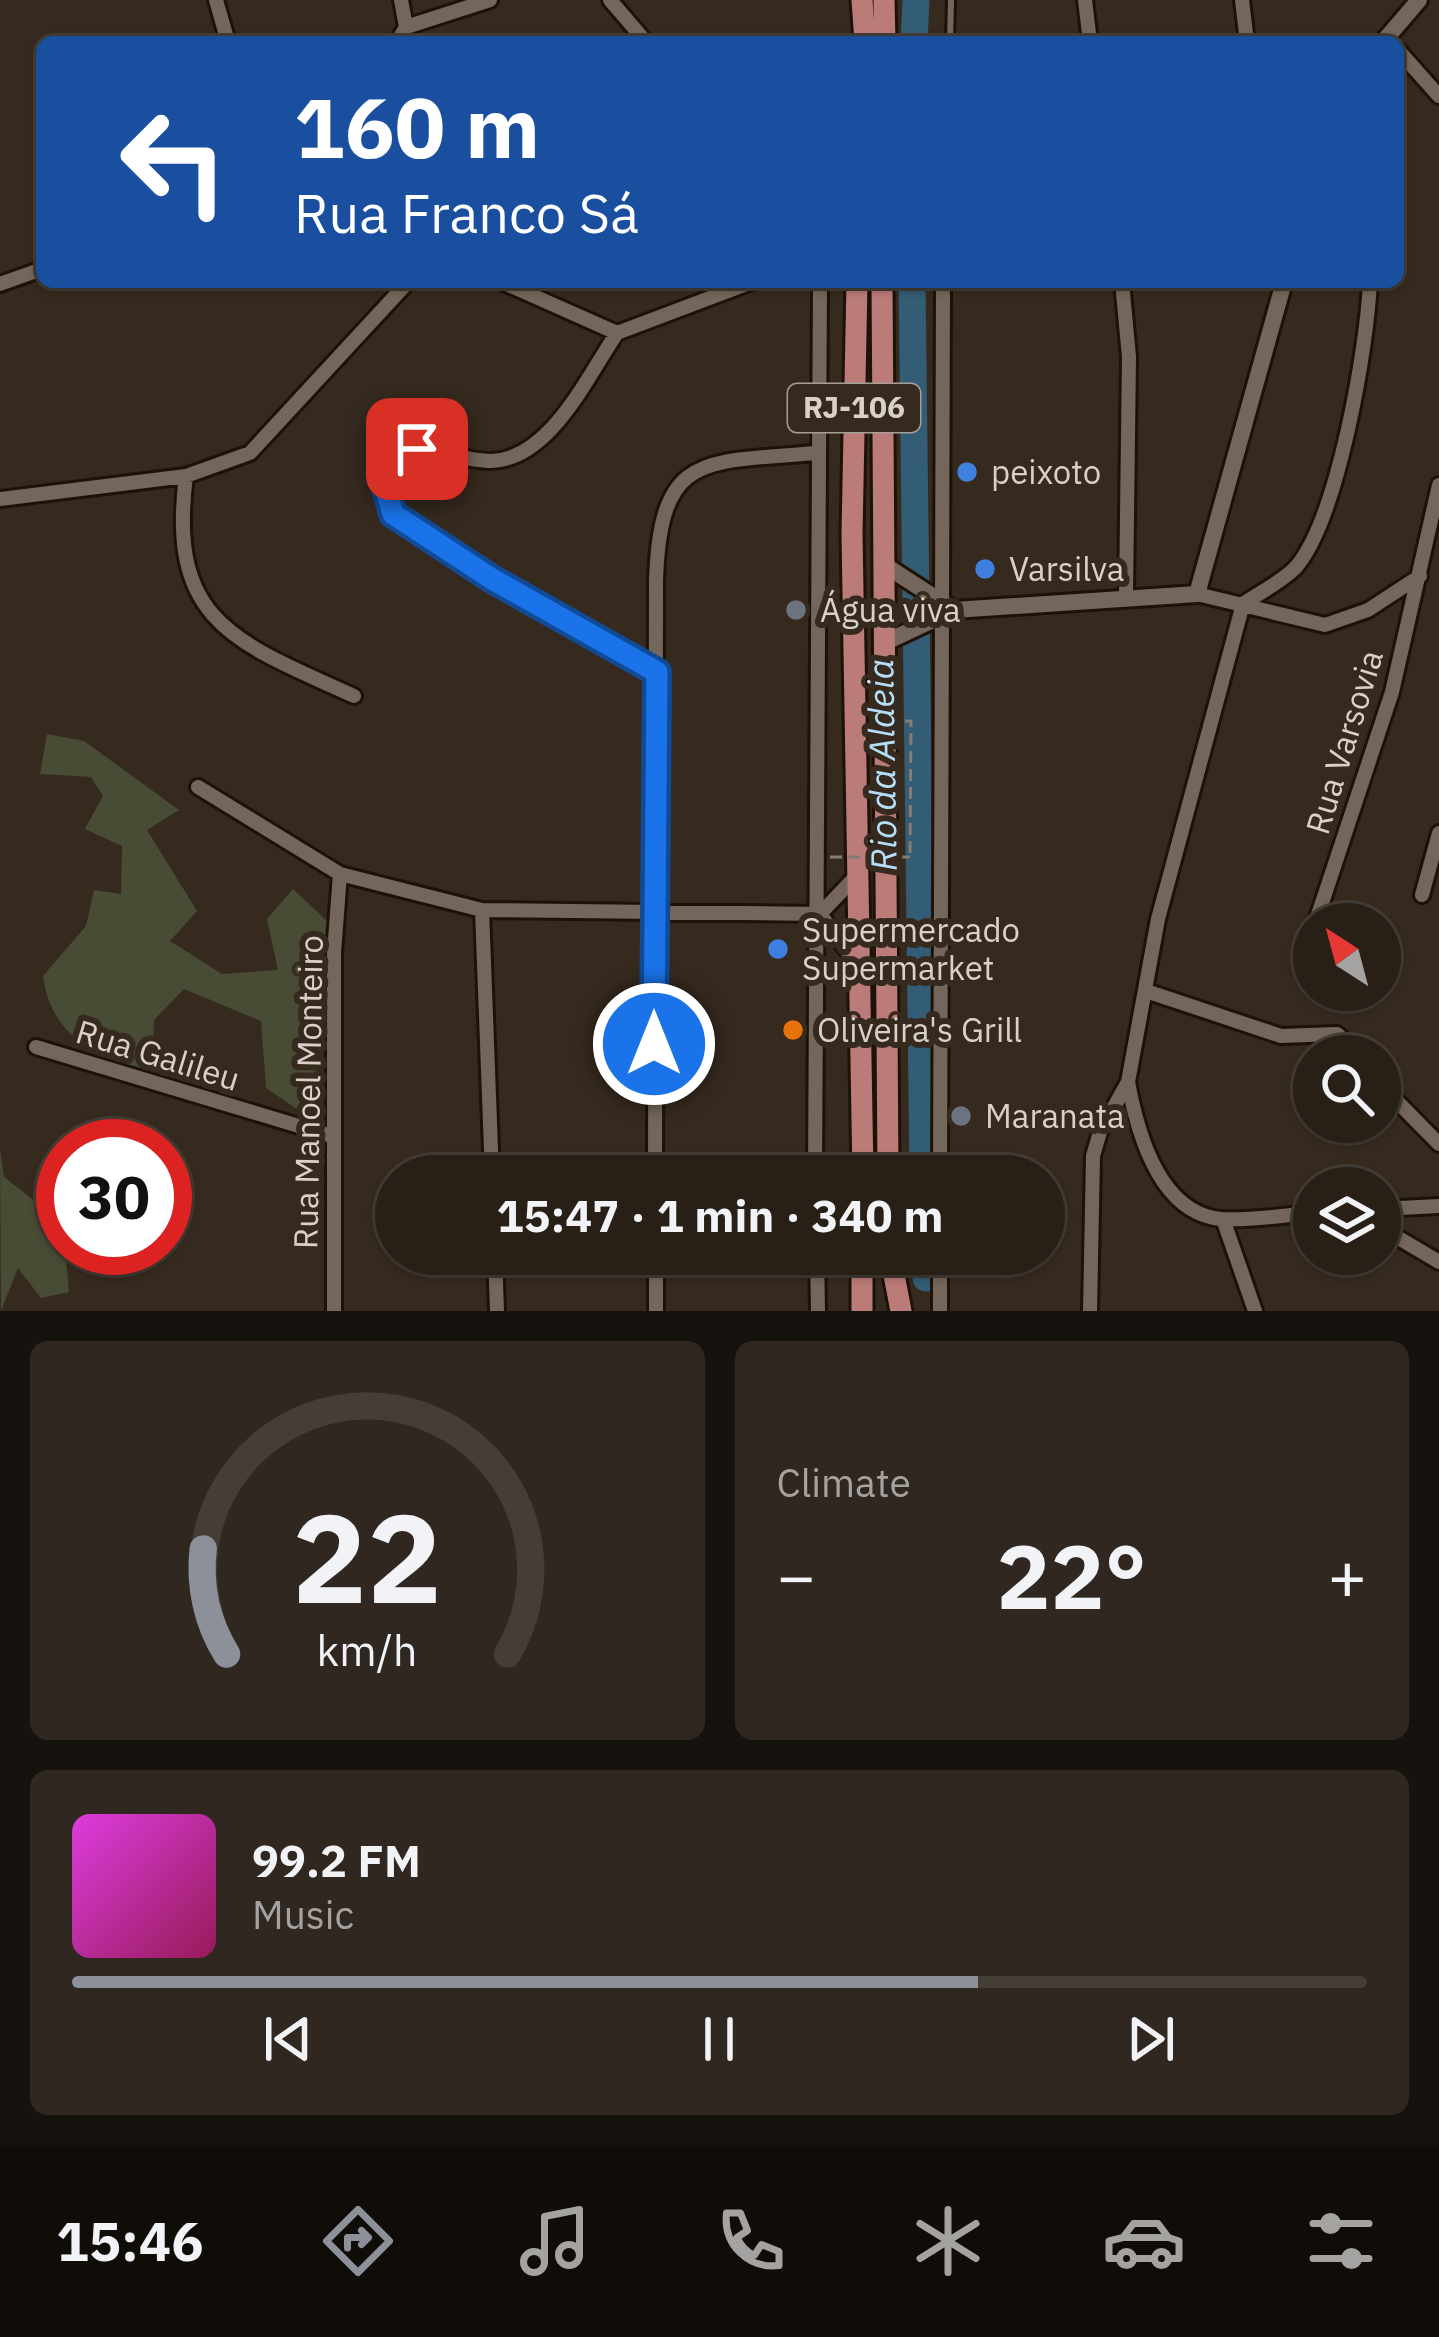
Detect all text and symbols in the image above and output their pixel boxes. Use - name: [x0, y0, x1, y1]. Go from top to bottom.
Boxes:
- text: 160 m: [294, 72, 540, 181]
- icon: left: [96, 84, 252, 240]
- text: Rua Franco Sá: [294, 178, 639, 248]
- road number: RJ-106: [788, 384, 920, 432]
- pin: [366, 398, 468, 500]
- icon: arrive: [384, 416, 450, 482]
- place label: peixoto: [991, 450, 1101, 493]
- marker: peixoto: [954, 459, 980, 485]
- place label: Varsilva: [1009, 547, 1124, 590]
- marker: Varsilva: [972, 556, 998, 582]
- place label: Água viva: [820, 588, 961, 631]
- marker: Água viva: [783, 597, 809, 623]
- street label: Rua Varsovia: [1295, 644, 1392, 839]
- water label: Rio da Aldeia: [856, 658, 907, 872]
- north arrow: [1293, 903, 1401, 1011]
- map controls: [1293, 903, 1401, 1275]
- place label: Supermercado Supermarket: [802, 908, 1020, 989]
- street label: Rua Manoel Monteiro: [283, 935, 332, 1249]
- marker: Supermercado Supermarket: [765, 936, 791, 962]
- position arrow: [591, 981, 717, 1107]
- place label: Oliveira's Grill: [817, 1008, 1022, 1051]
- street label: Rua Galileu: [71, 1009, 245, 1100]
- marker: Oliveira's Grill: [780, 1017, 806, 1043]
- button: search: [1293, 1035, 1401, 1143]
- place label: Maranata: [985, 1094, 1125, 1137]
- marker: Maranata: [948, 1103, 974, 1129]
- speed limit sign: 30: [36, 1119, 192, 1275]
- button: layers: [1293, 1167, 1401, 1275]
- text: 15:47 · 1 min · 340 m: [497, 1186, 943, 1244]
- text: Climate: [777, 1457, 911, 1508]
- text: 22: [292, 1475, 442, 1637]
- text: 22°: [997, 1517, 1147, 1634]
- text: −: [777, 1532, 816, 1618]
- text: +: [1327, 1532, 1367, 1618]
- text: km/h: [317, 1621, 418, 1677]
- text: 99.2 FM: [252, 1831, 421, 1889]
- text: Music: [252, 1889, 354, 1940]
- icon: previous: [255, 2006, 321, 2072]
- icon: pause: [686, 2006, 752, 2072]
- icon: next: [1118, 2006, 1184, 2072]
- icon: directions: [316, 2199, 400, 2283]
- icon: music: [513, 2199, 597, 2283]
- icon: phone: [709, 2199, 793, 2283]
- icon: climate: [906, 2199, 990, 2283]
- icon: car: [1102, 2199, 1186, 2283]
- icon: filters: [1299, 2199, 1383, 2283]
- text: 15:46: [56, 2206, 204, 2276]

